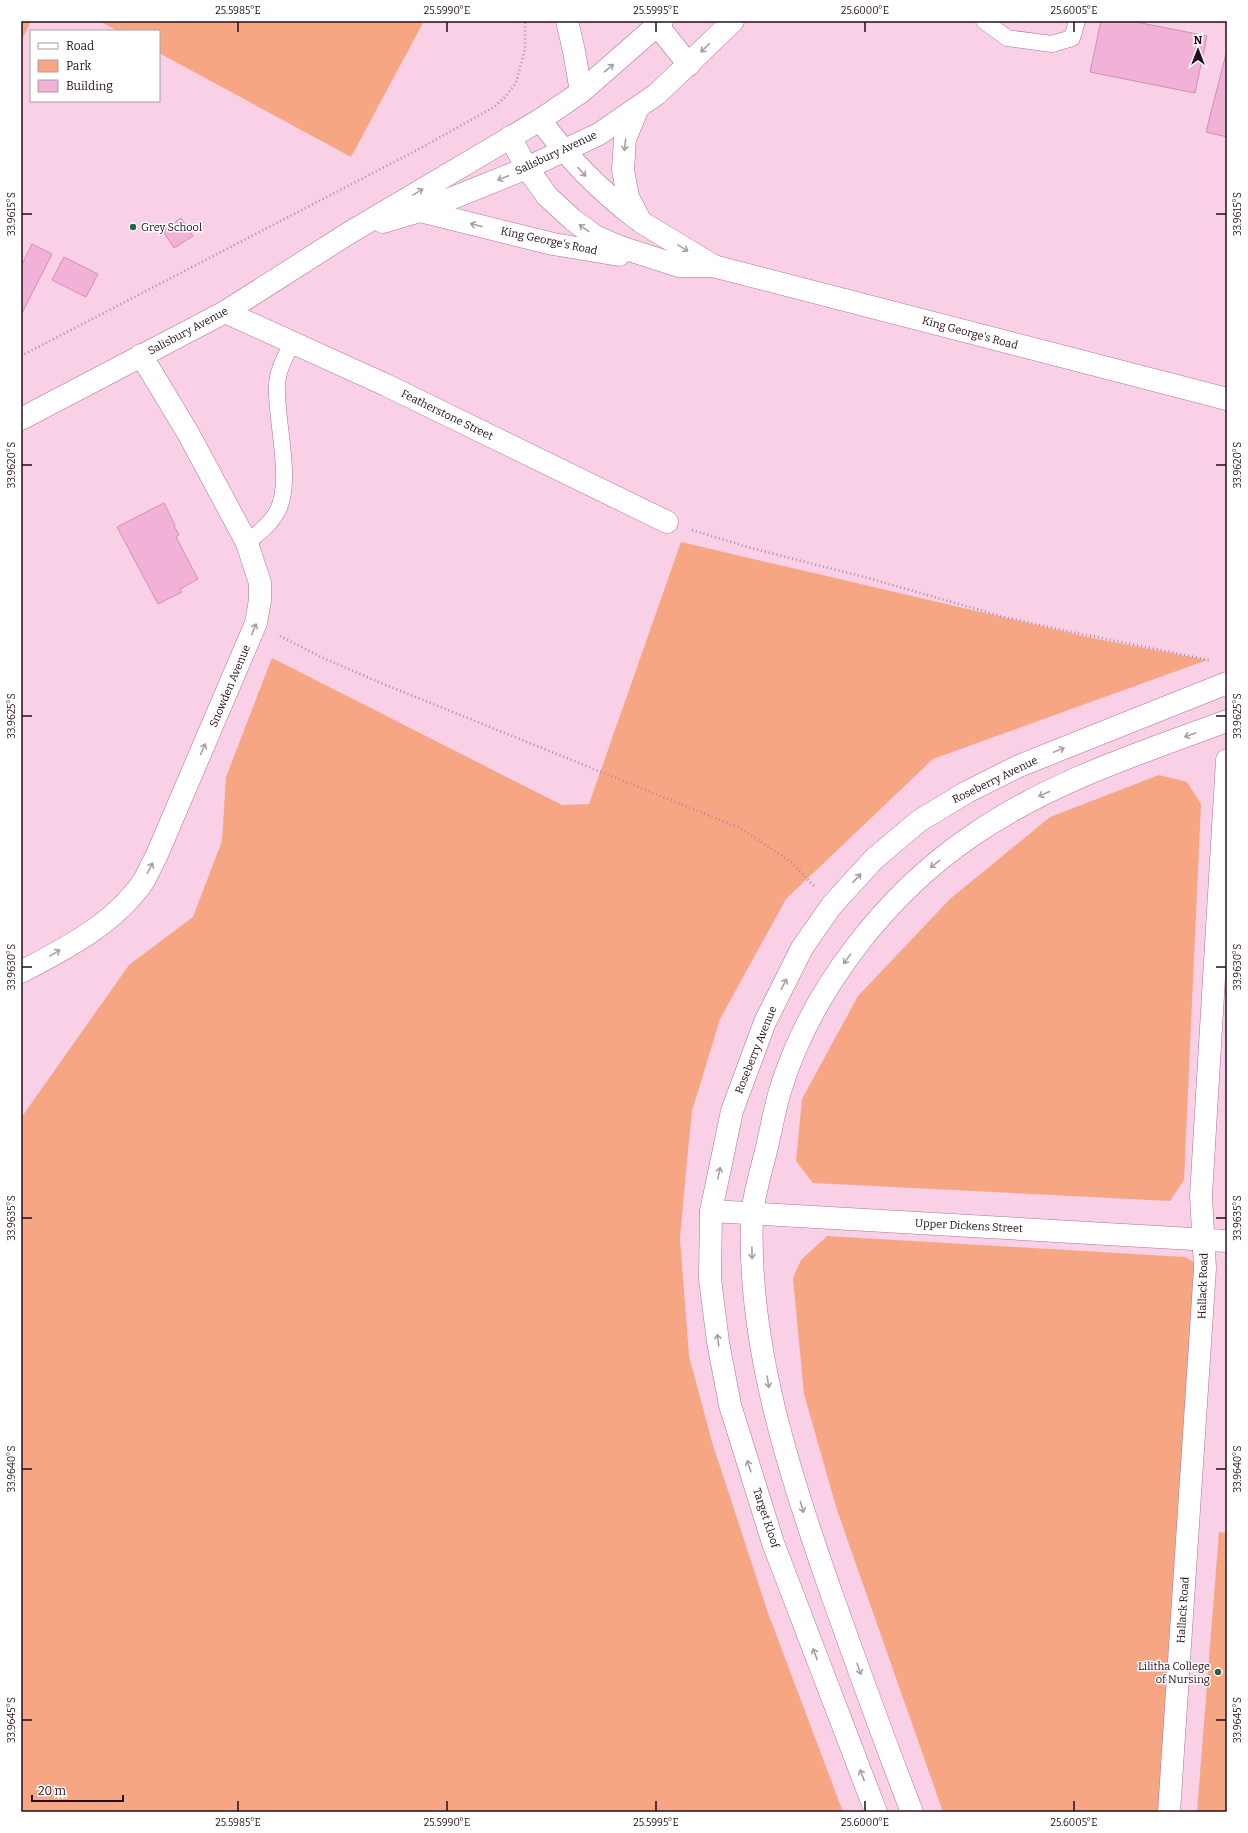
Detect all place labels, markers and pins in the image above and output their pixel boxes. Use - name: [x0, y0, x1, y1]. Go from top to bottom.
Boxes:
- place label: Grey School: [141, 221, 202, 234]
- marker: Grey School: [128, 222, 138, 232]
- place label: Lilitha College of Nursing: [1138, 1660, 1210, 1686]
- marker: Lilitha College of Nursing: [1213, 1667, 1223, 1677]

